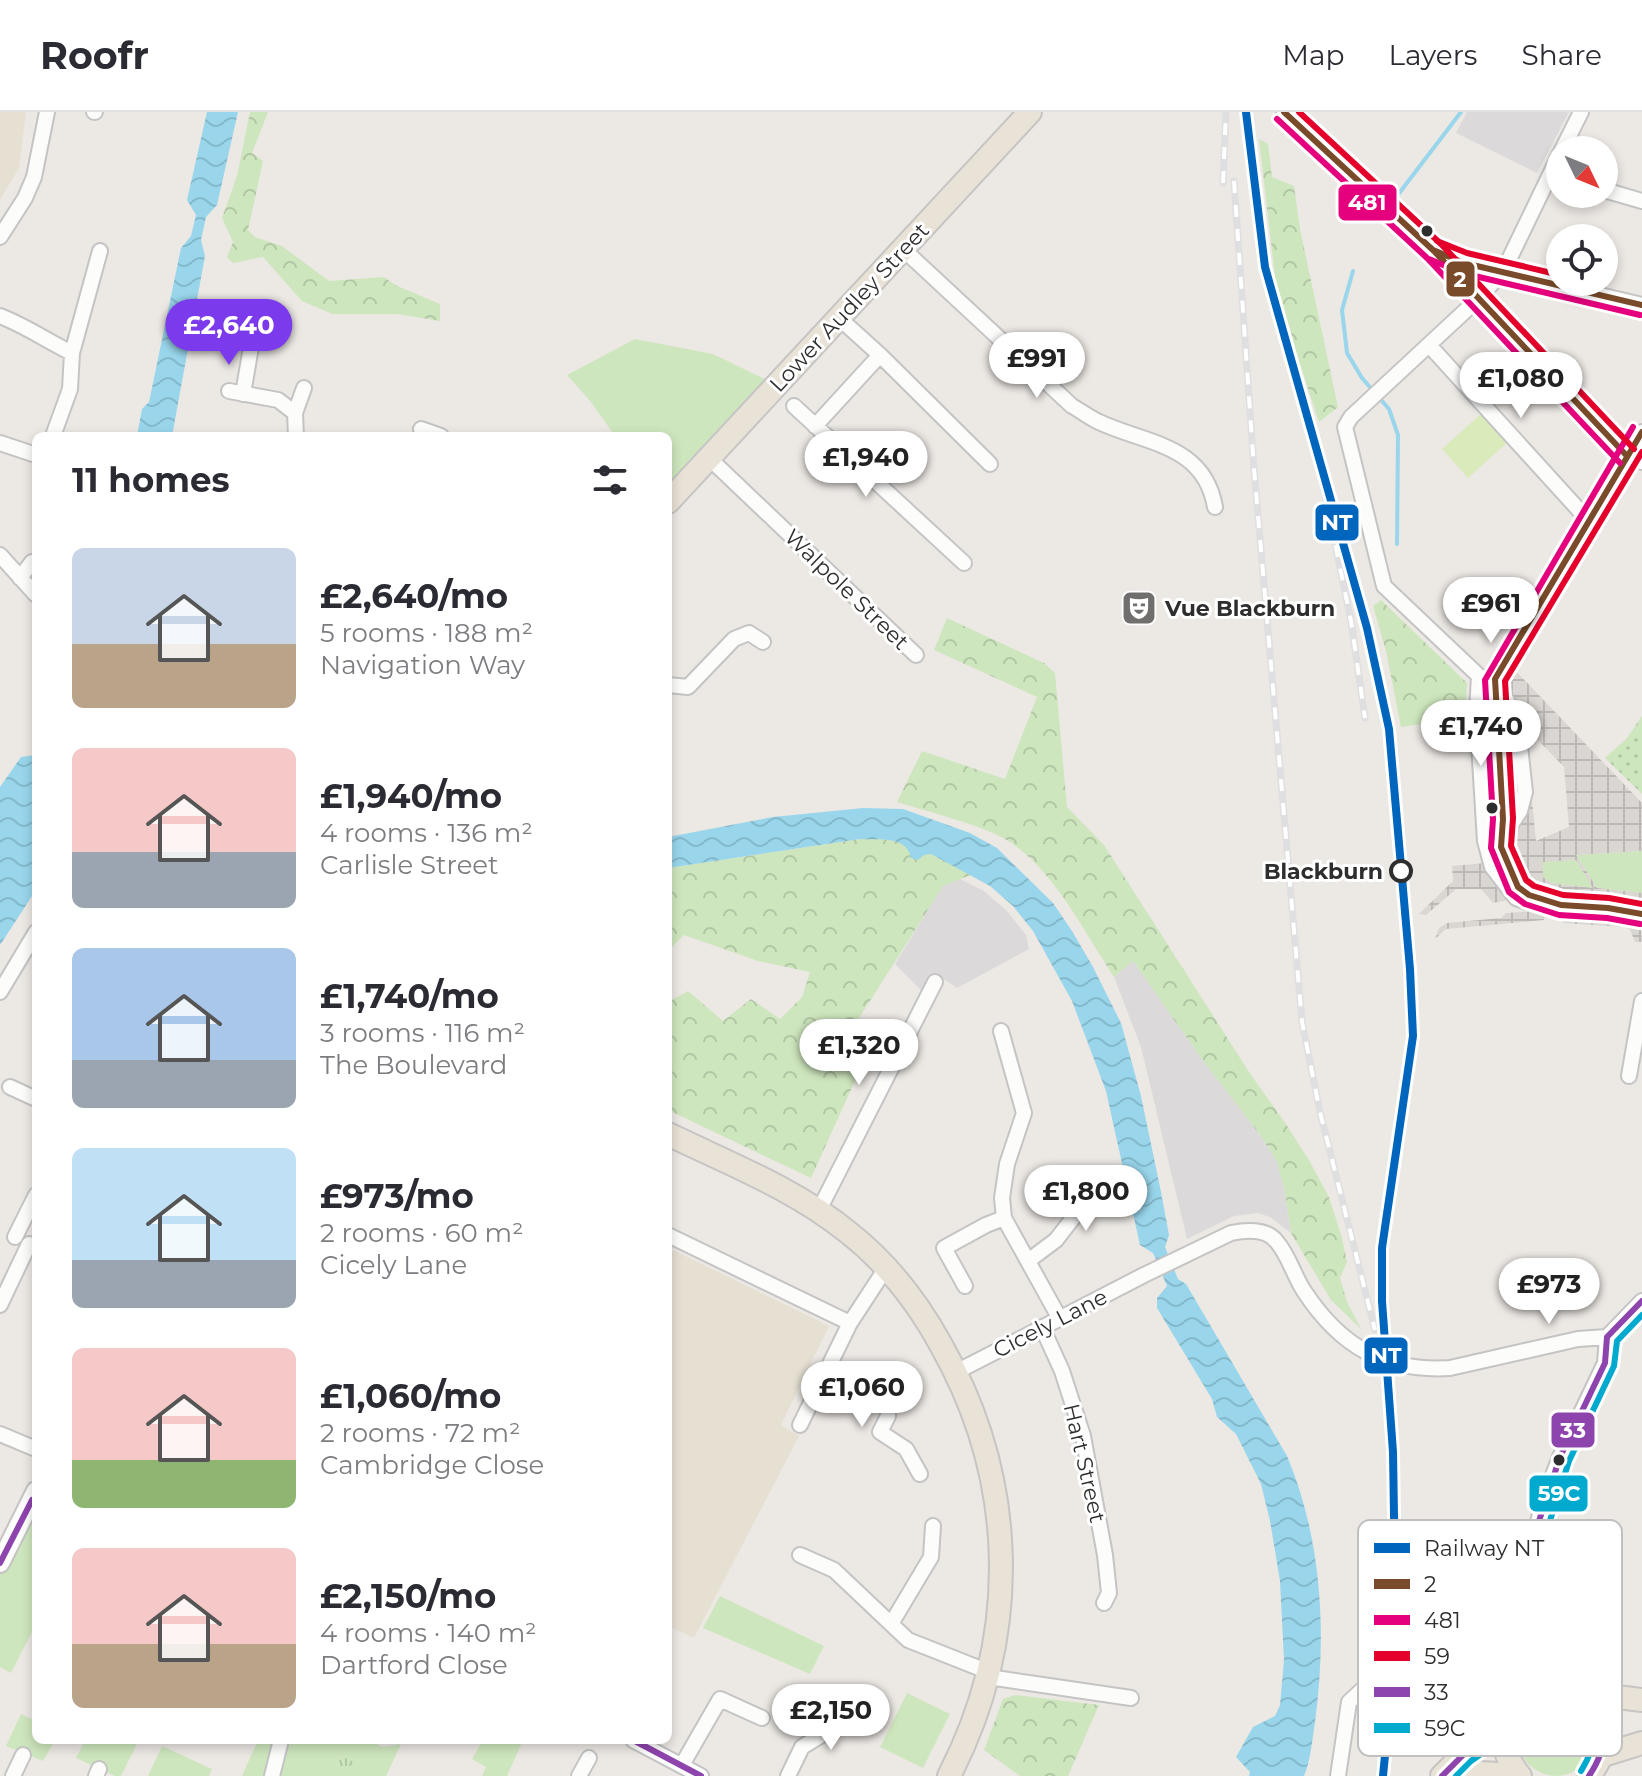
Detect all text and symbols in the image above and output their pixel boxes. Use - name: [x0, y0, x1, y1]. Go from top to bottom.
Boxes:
- text: Roofr: [40, 32, 149, 79]
- text: Map: [1282, 38, 1345, 72]
- text: Layers: [1389, 38, 1478, 72]
- text: Share: [1522, 38, 1602, 72]
- north arrow: [1546, 136, 1618, 208]
- map controls: [1546, 136, 1618, 296]
- line badge: 481: [1337, 183, 1398, 222]
- text: 481: [1348, 189, 1386, 216]
- street label: Lower Audley Street: [764, 217, 935, 398]
- unlabelled marker: [1419, 223, 1435, 239]
- button: locate: [1546, 224, 1618, 296]
- line badge: 2: [1445, 260, 1476, 298]
- text: 2: [1454, 266, 1467, 293]
- pin: £2,640: [164, 299, 294, 367]
- text: £2,640: [183, 309, 275, 341]
- pin: £991: [990, 332, 1084, 400]
- text: £991: [1007, 342, 1067, 374]
- pin: £1,080: [1456, 352, 1586, 420]
- text: £1,080: [1478, 362, 1564, 394]
- pin: £1,940: [801, 431, 931, 499]
- text: £1,940: [823, 441, 909, 473]
- icon: filters: [588, 458, 632, 502]
- text: 11 homes: [72, 459, 230, 501]
- line badge: NT: [1314, 503, 1360, 542]
- text: NT: [1321, 509, 1353, 536]
- street label: Walpole Street: [779, 523, 914, 655]
- text: £2,640/mo: [320, 575, 508, 617]
- pin: £961: [1444, 577, 1538, 645]
- icon: home: [136, 580, 232, 676]
- text: £961: [1461, 587, 1521, 619]
- theatre icon: Vue Blackburn: [1120, 589, 1158, 627]
- place label: Vue Blackburn: [1164, 595, 1335, 622]
- text: 5 rooms · 188 m²: [320, 617, 533, 649]
- text: Navigation Way: [320, 649, 525, 681]
- pin: £1,740: [1416, 700, 1546, 768]
- text: £1,740: [1439, 710, 1523, 742]
- text: £1,940/mo: [320, 775, 502, 817]
- icon: home: [136, 780, 232, 876]
- unlabelled marker: [1484, 800, 1500, 816]
- text: 4 rooms · 136 m²: [320, 817, 533, 849]
- text: Carlisle Street: [320, 849, 499, 881]
- place label: Blackburn: [1264, 858, 1383, 885]
- marker: Blackburn: [1390, 860, 1412, 882]
- text: £1,740/mo: [320, 975, 499, 1017]
- icon: home: [136, 980, 232, 1076]
- text: 3 rooms · 116 m²: [320, 1017, 525, 1049]
- pin: £1,320: [794, 1019, 924, 1087]
- text: £1,320: [817, 1029, 901, 1061]
- text: The Boulevard: [320, 1049, 507, 1081]
- pin: £1,800: [1021, 1165, 1151, 1233]
- text: £973/mo: [320, 1175, 474, 1217]
- text: £1,800: [1042, 1175, 1130, 1207]
- icon: home: [136, 1180, 232, 1276]
- text: 2 rooms · 60 m²: [320, 1217, 523, 1249]
- text: Cicely Lane: [320, 1249, 467, 1281]
- pin: £973: [1502, 1258, 1596, 1326]
- text: £973: [1517, 1268, 1581, 1300]
- street label: Cicely Lane: [989, 1283, 1112, 1364]
- line badge: NT: [1363, 1336, 1409, 1375]
- text: NT: [1370, 1342, 1402, 1369]
- pin: £1,060: [797, 1361, 927, 1429]
- text: £1,060: [819, 1371, 905, 1403]
- text: £1,060/mo: [320, 1375, 501, 1417]
- icon: home: [136, 1380, 232, 1476]
- street label: Hart Street: [1058, 1401, 1111, 1525]
- line badge: 33: [1550, 1411, 1596, 1449]
- text: 2 rooms · 72 m²: [320, 1417, 520, 1449]
- text: 33: [1559, 1417, 1586, 1444]
- text: Cambridge Close: [320, 1449, 544, 1481]
- unlabelled marker: [1551, 1452, 1567, 1468]
- line badge: 59C: [1528, 1474, 1589, 1513]
- text: 59C: [1537, 1480, 1581, 1507]
- legend: [1358, 1520, 1622, 1756]
- text: Railway NT: [1424, 1535, 1545, 1562]
- text: 2: [1424, 1571, 1437, 1598]
- text: £2,150/mo: [320, 1575, 496, 1617]
- icon: home: [136, 1580, 232, 1676]
- text: 481: [1424, 1607, 1461, 1634]
- text: 4 rooms · 140 m²: [320, 1617, 537, 1649]
- text: 59: [1424, 1643, 1450, 1670]
- text: Dartford Close: [320, 1649, 508, 1681]
- text: 33: [1424, 1679, 1449, 1706]
- pin: £2,150: [766, 1684, 896, 1752]
- text: £2,150: [790, 1694, 872, 1726]
- text: 59C: [1424, 1715, 1465, 1742]

